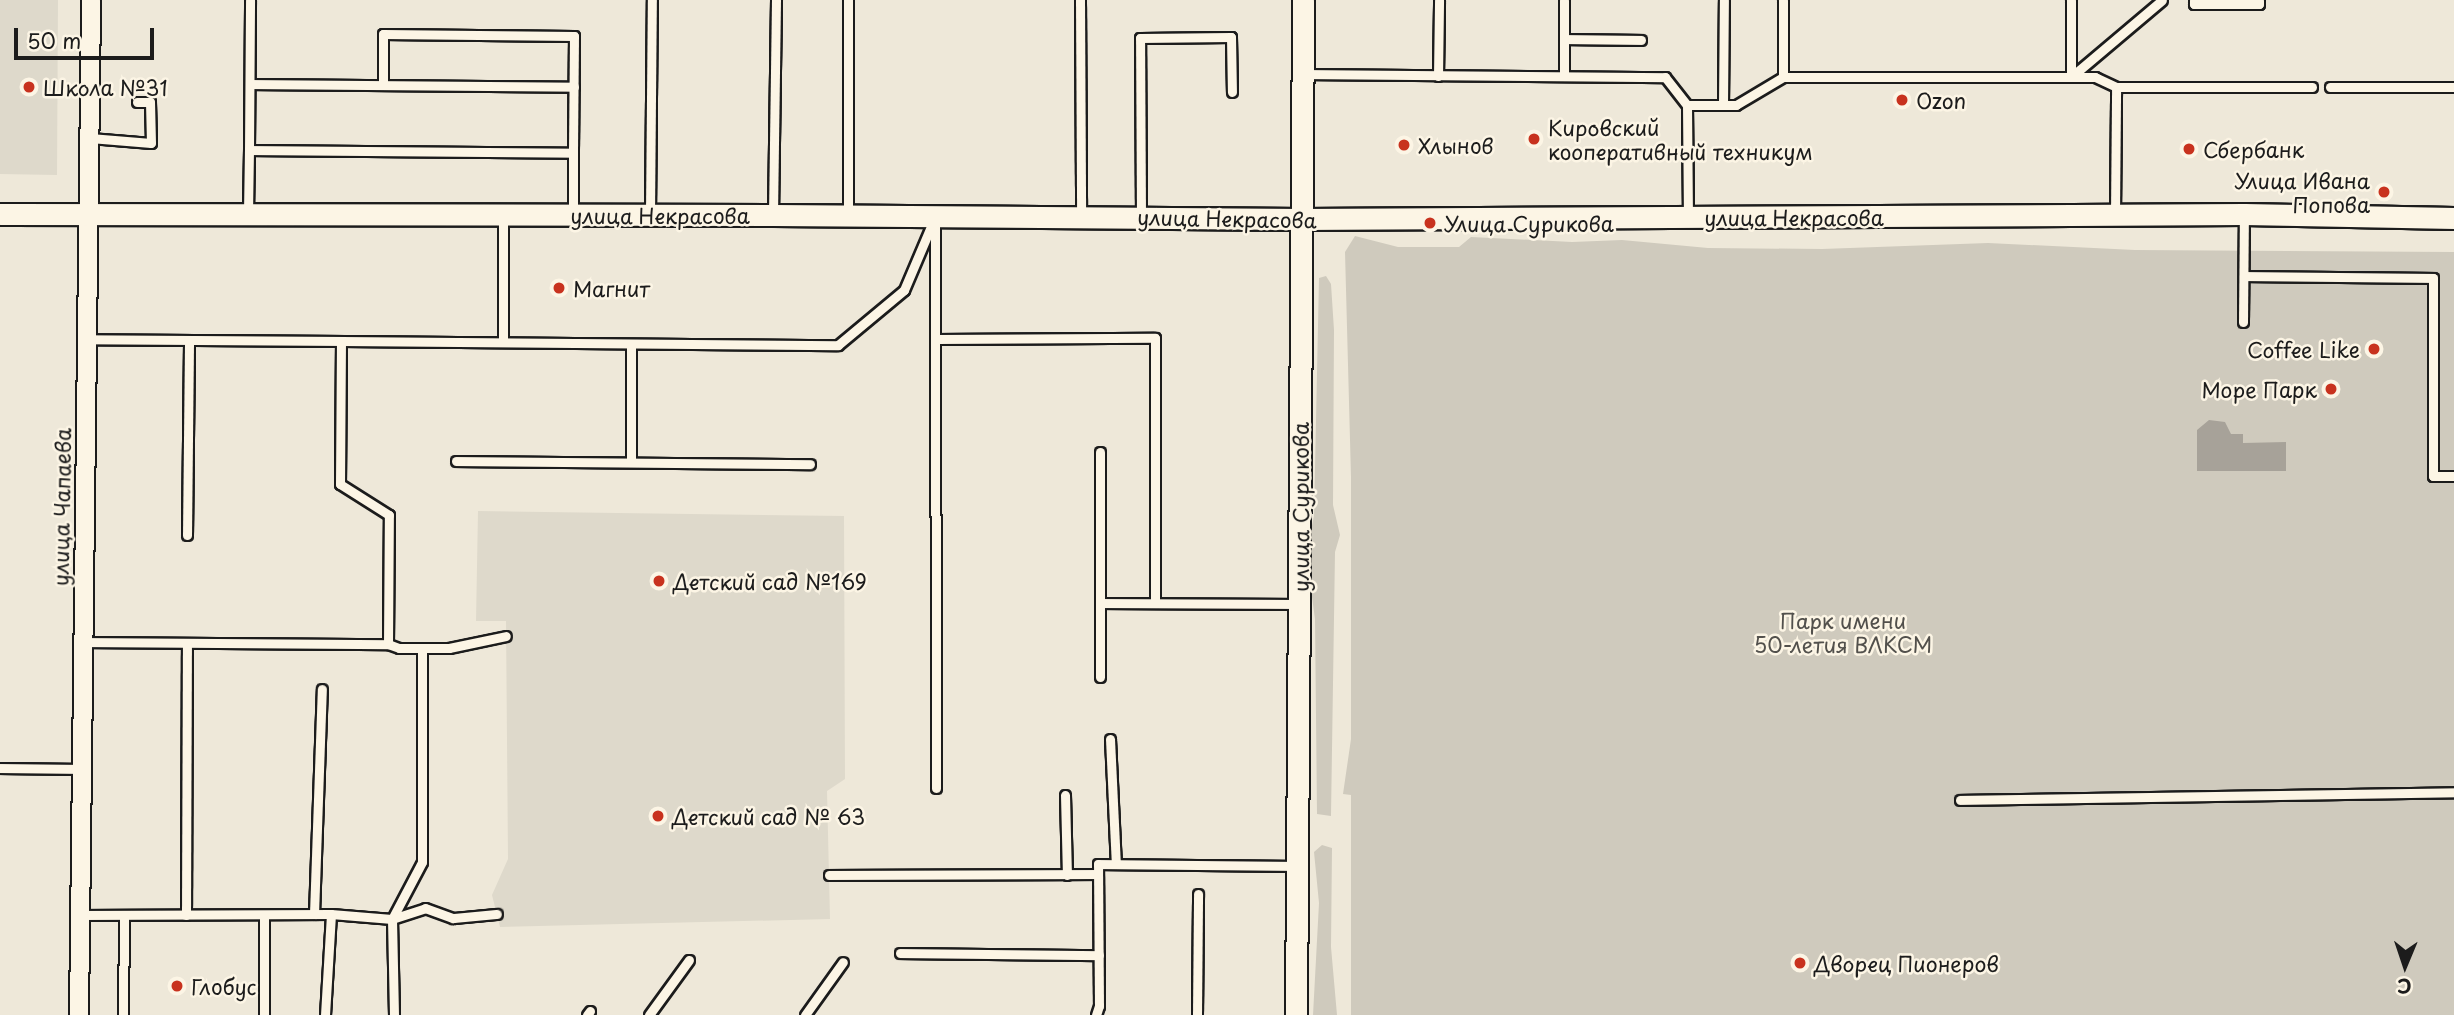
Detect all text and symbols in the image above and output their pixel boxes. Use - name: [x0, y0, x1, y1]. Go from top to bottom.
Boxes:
- scale bar: [18, 14, 158, 58]
- text: 50 m: [27, 24, 81, 56]
- place label: Школа №31: [43, 74, 168, 100]
- marker: Школа №31: [21, 79, 37, 95]
- place label: Ozon: [1916, 87, 1966, 113]
- marker: Ozon: [1894, 92, 1910, 108]
- place label: Кировский кооперативный техникум: [1548, 114, 1814, 164]
- marker: Кировский кооперативный техникум: [1526, 131, 1542, 147]
- place label: Хлынов: [1418, 132, 1494, 158]
- place label: Сбербанк: [2203, 136, 2304, 162]
- marker: Хлынов: [1396, 137, 1412, 153]
- marker: Сбербанк: [2181, 141, 2197, 157]
- place label: Улица Ивана Попова: [2232, 167, 2370, 217]
- marker: Улица Ивана Попова: [2376, 184, 2392, 200]
- street label: улица Некрасова: [570, 202, 750, 228]
- street label: улица Некрасова: [1136, 204, 1318, 232]
- street label: улица Некрасова: [1704, 204, 1884, 230]
- place label: Улица Сурикова: [1444, 210, 1615, 236]
- marker: Улица Сурикова: [1422, 215, 1438, 231]
- place label: Магнит: [573, 275, 650, 301]
- marker: Магнит: [551, 280, 567, 296]
- place label: Coffee Like: [2245, 336, 2360, 362]
- marker: Coffee Like: [2366, 341, 2382, 357]
- place label: Море Парк: [2201, 376, 2317, 402]
- marker: Море Парк: [2323, 381, 2339, 397]
- street label: улица Сурикова: [1287, 421, 1313, 593]
- street label: улица Чапаева: [47, 427, 75, 587]
- place label: Детский сад №169: [673, 568, 868, 594]
- marker: Детский сад №169: [651, 573, 667, 589]
- park label: Парк имени 50-летия ВЛКСМ: [1754, 607, 1932, 657]
- place label: Детский сад № 63: [672, 803, 867, 829]
- marker: Детский сад № 63: [650, 808, 666, 824]
- north arrow: [2370, 931, 2440, 1001]
- place label: Дворец Пионеров: [1814, 950, 2001, 976]
- marker: Дворец Пионеров: [1792, 955, 1808, 971]
- place label: Глобус: [191, 973, 256, 999]
- text: С: [2397, 973, 2412, 1001]
- marker: Глобус: [169, 978, 185, 994]

